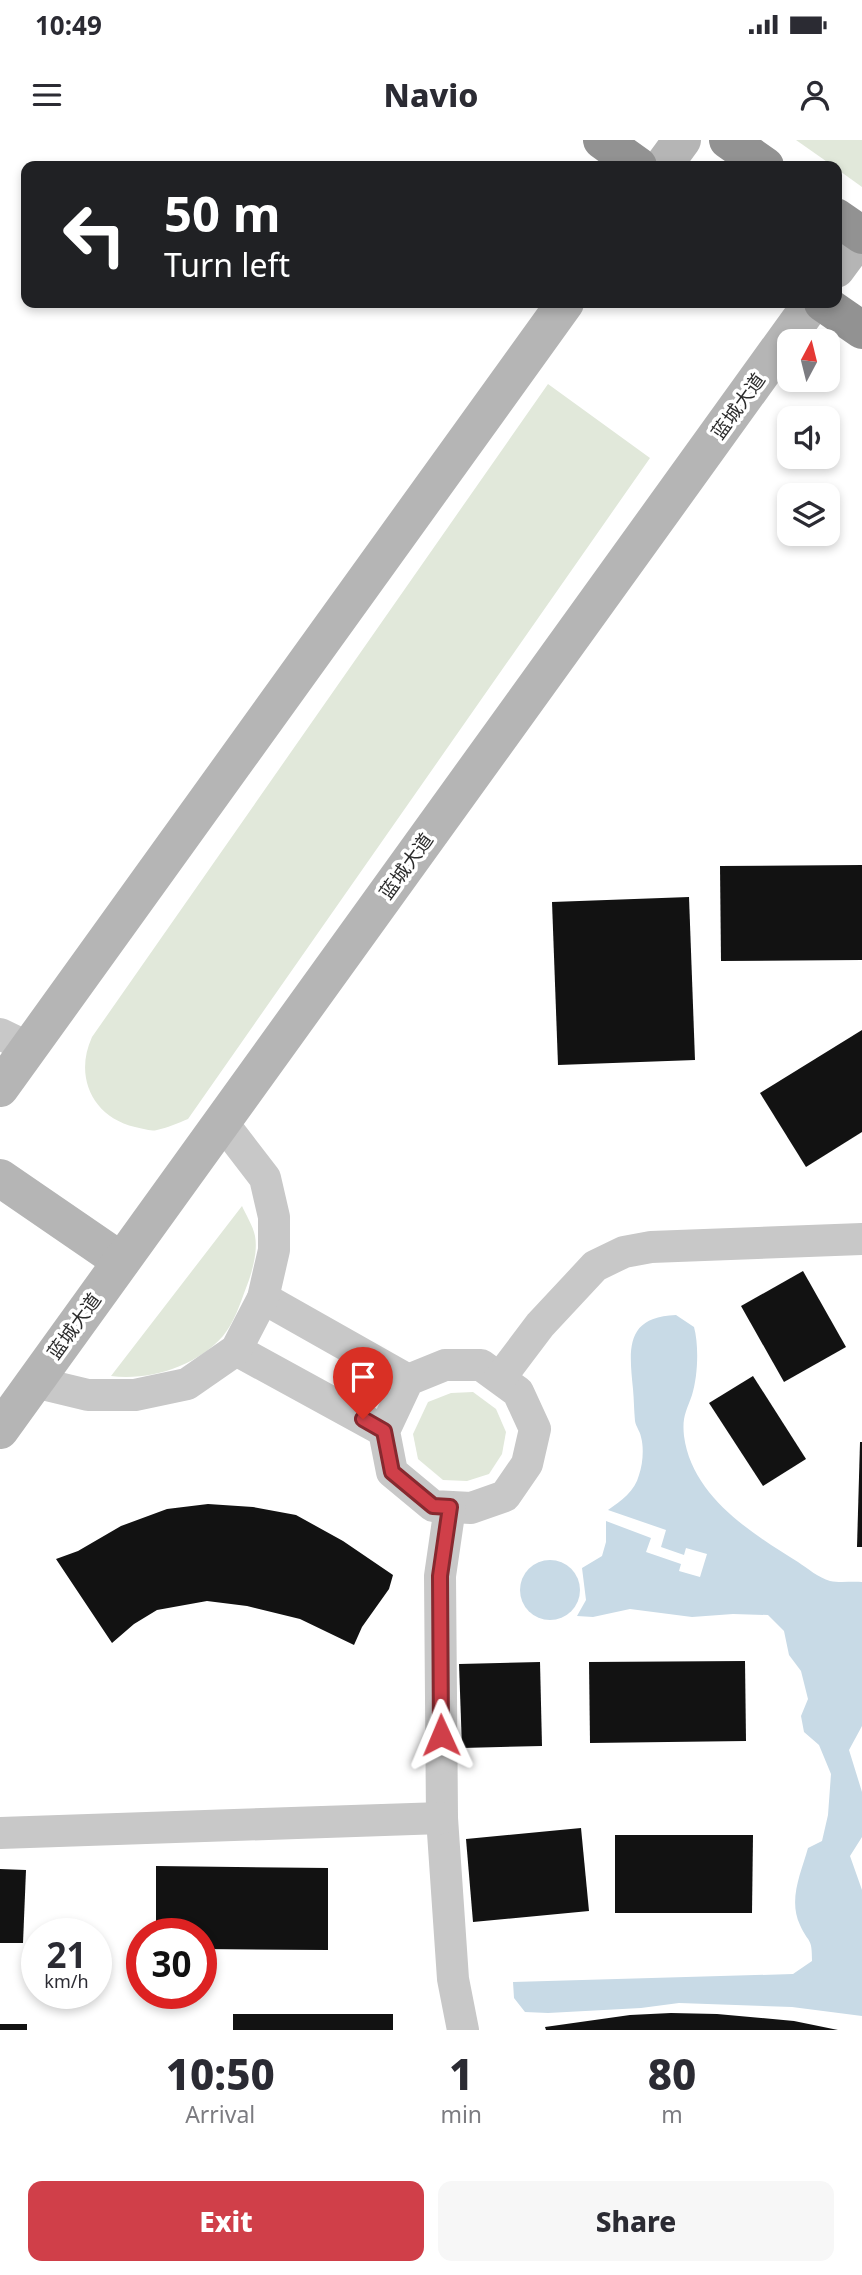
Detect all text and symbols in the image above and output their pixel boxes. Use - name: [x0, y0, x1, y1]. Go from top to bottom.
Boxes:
- text: 10:49: [35, 7, 102, 43]
- text: Navio: [384, 73, 478, 116]
- icon: menu: [28, 76, 66, 114]
- icon: person: [796, 76, 834, 114]
- text: 50 m: [164, 180, 281, 246]
- icon: left: [49, 189, 140, 280]
- text: Turn left: [164, 243, 290, 286]
- north arrow: [777, 329, 840, 392]
- map controls: [777, 329, 840, 546]
- street label: 蓝城大道: [705, 368, 771, 444]
- button: sound: [777, 406, 840, 469]
- button: layers: [777, 483, 840, 546]
- street label: 蓝城大道: [373, 828, 439, 904]
- street label: 蓝城大道: [41, 1288, 107, 1364]
- pin: [333, 1347, 393, 1419]
- icon: arrive: [344, 1358, 382, 1396]
- position arrow: [404, 1698, 478, 1772]
- speed limit sign: 30: [126, 1918, 217, 2009]
- text: 21: [46, 1931, 87, 1978]
- text: km/h: [44, 1969, 89, 1993]
- text: 10:50: [166, 2045, 275, 2102]
- text: 1: [449, 2045, 473, 2102]
- text: 80: [648, 2045, 696, 2102]
- text: Arrival: [185, 2098, 255, 2130]
- text: min: [440, 2098, 482, 2130]
- text: m: [661, 2098, 683, 2130]
- button: Exit: [28, 2181, 424, 2261]
- button: Share: [438, 2181, 834, 2261]

